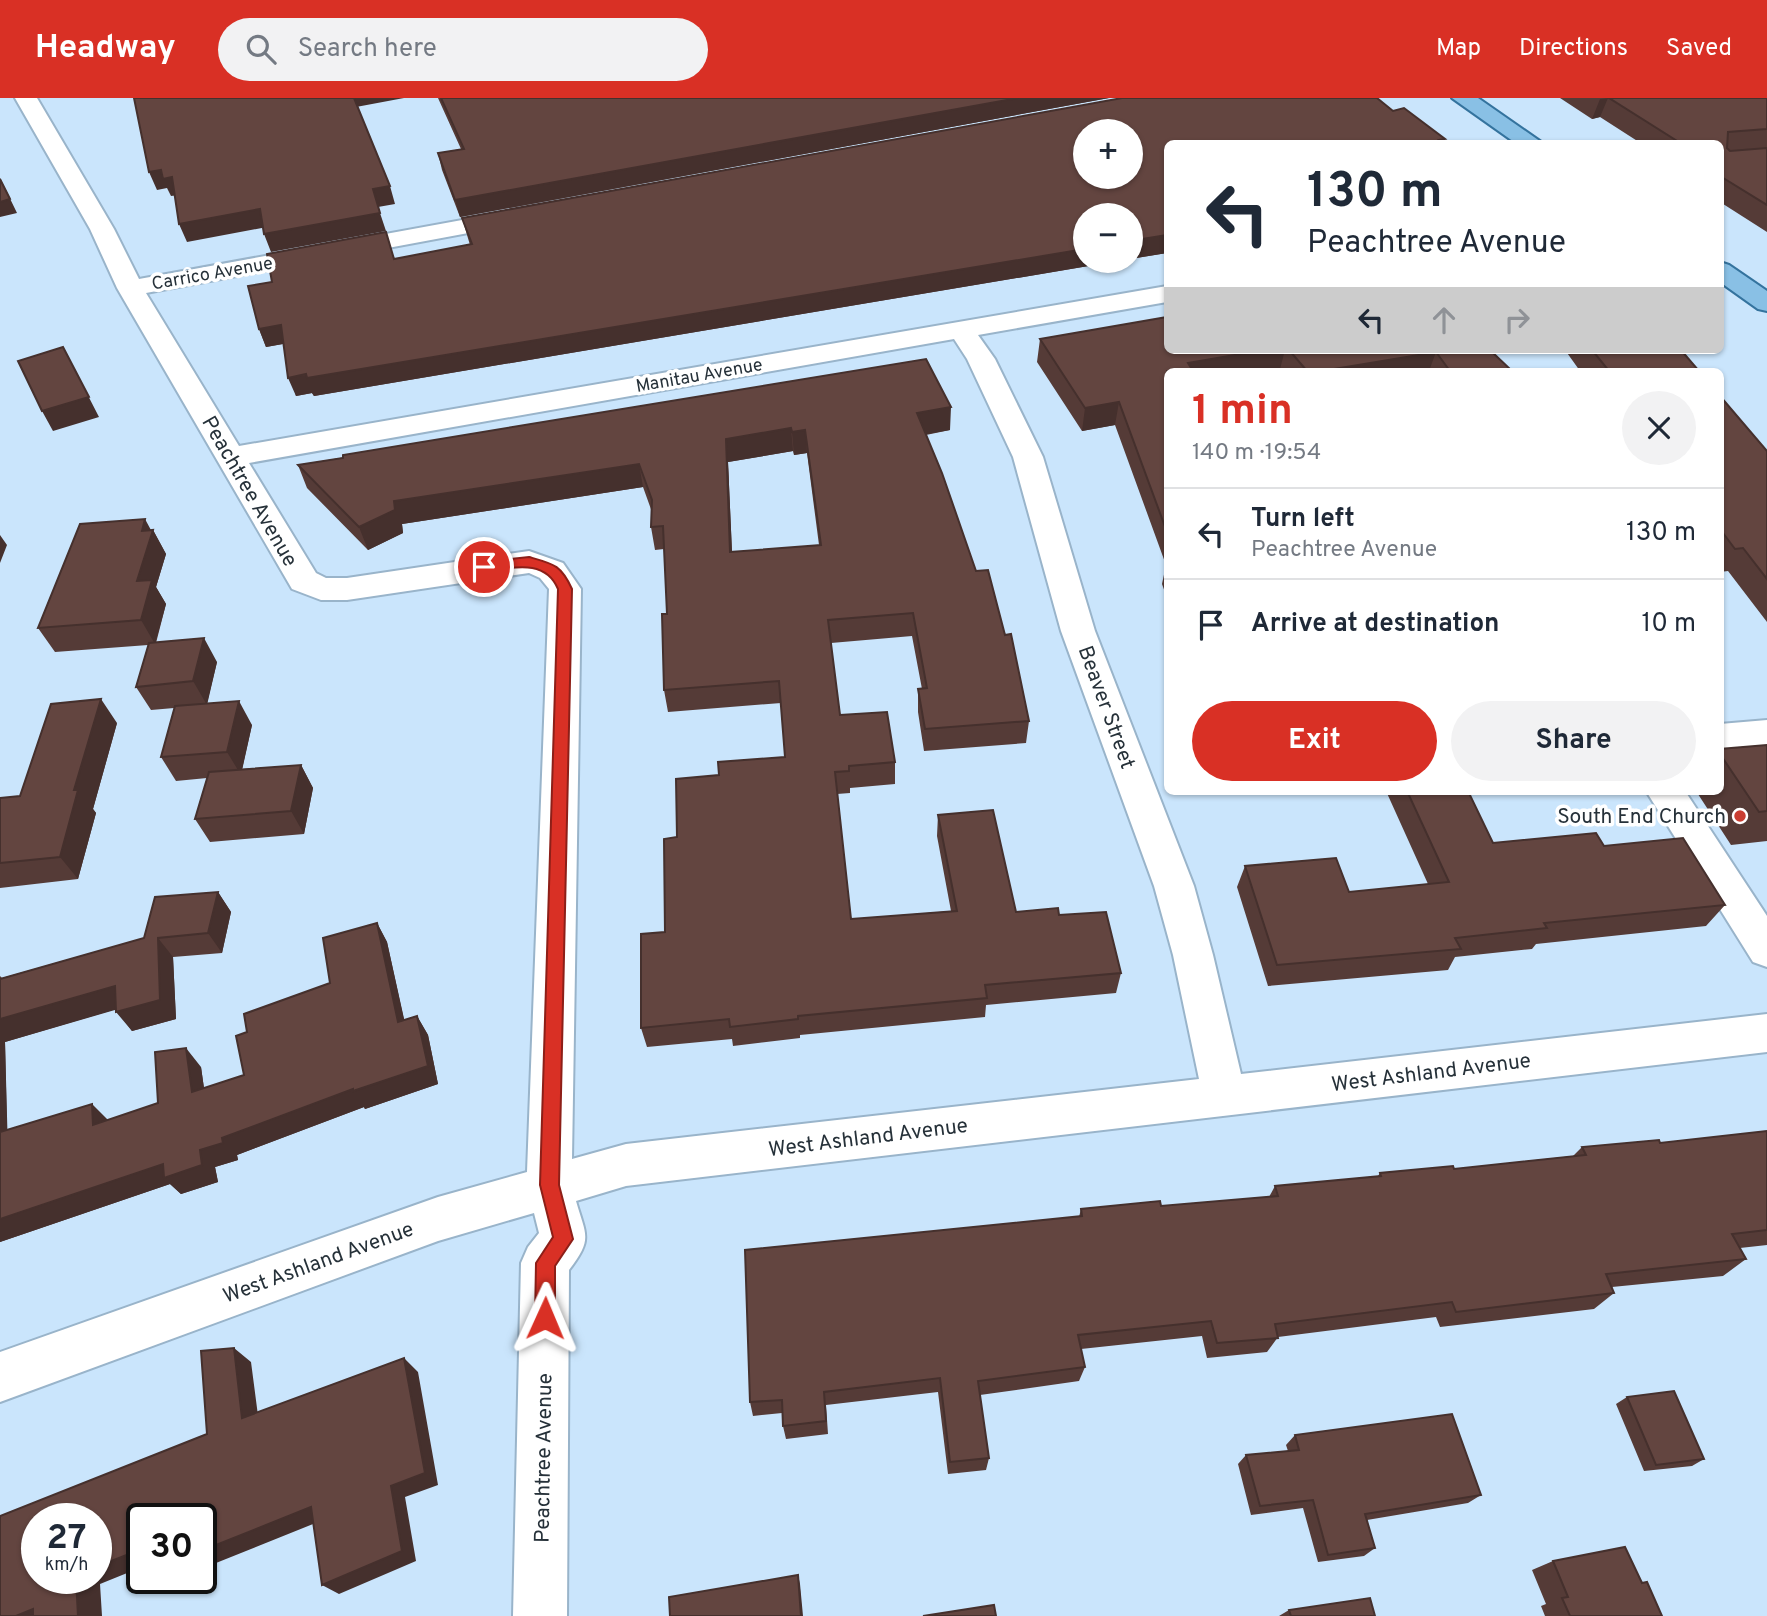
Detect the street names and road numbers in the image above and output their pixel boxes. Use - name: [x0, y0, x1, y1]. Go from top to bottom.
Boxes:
- street label: Carrico Avenue: [150, 253, 275, 296]
- street label: Manitau Avenue: [634, 354, 764, 399]
- street label: Peachtree Avenue: [195, 411, 303, 572]
- street label: Beaver Street: [1071, 642, 1140, 773]
- street label: West Ashland Avenue: [1330, 1048, 1533, 1099]
- street label: West Ashland Avenue: [767, 1113, 970, 1164]
- street label: West Ashland Avenue: [220, 1216, 418, 1310]
- street label: Peachtree Avenue: [530, 1373, 559, 1543]

